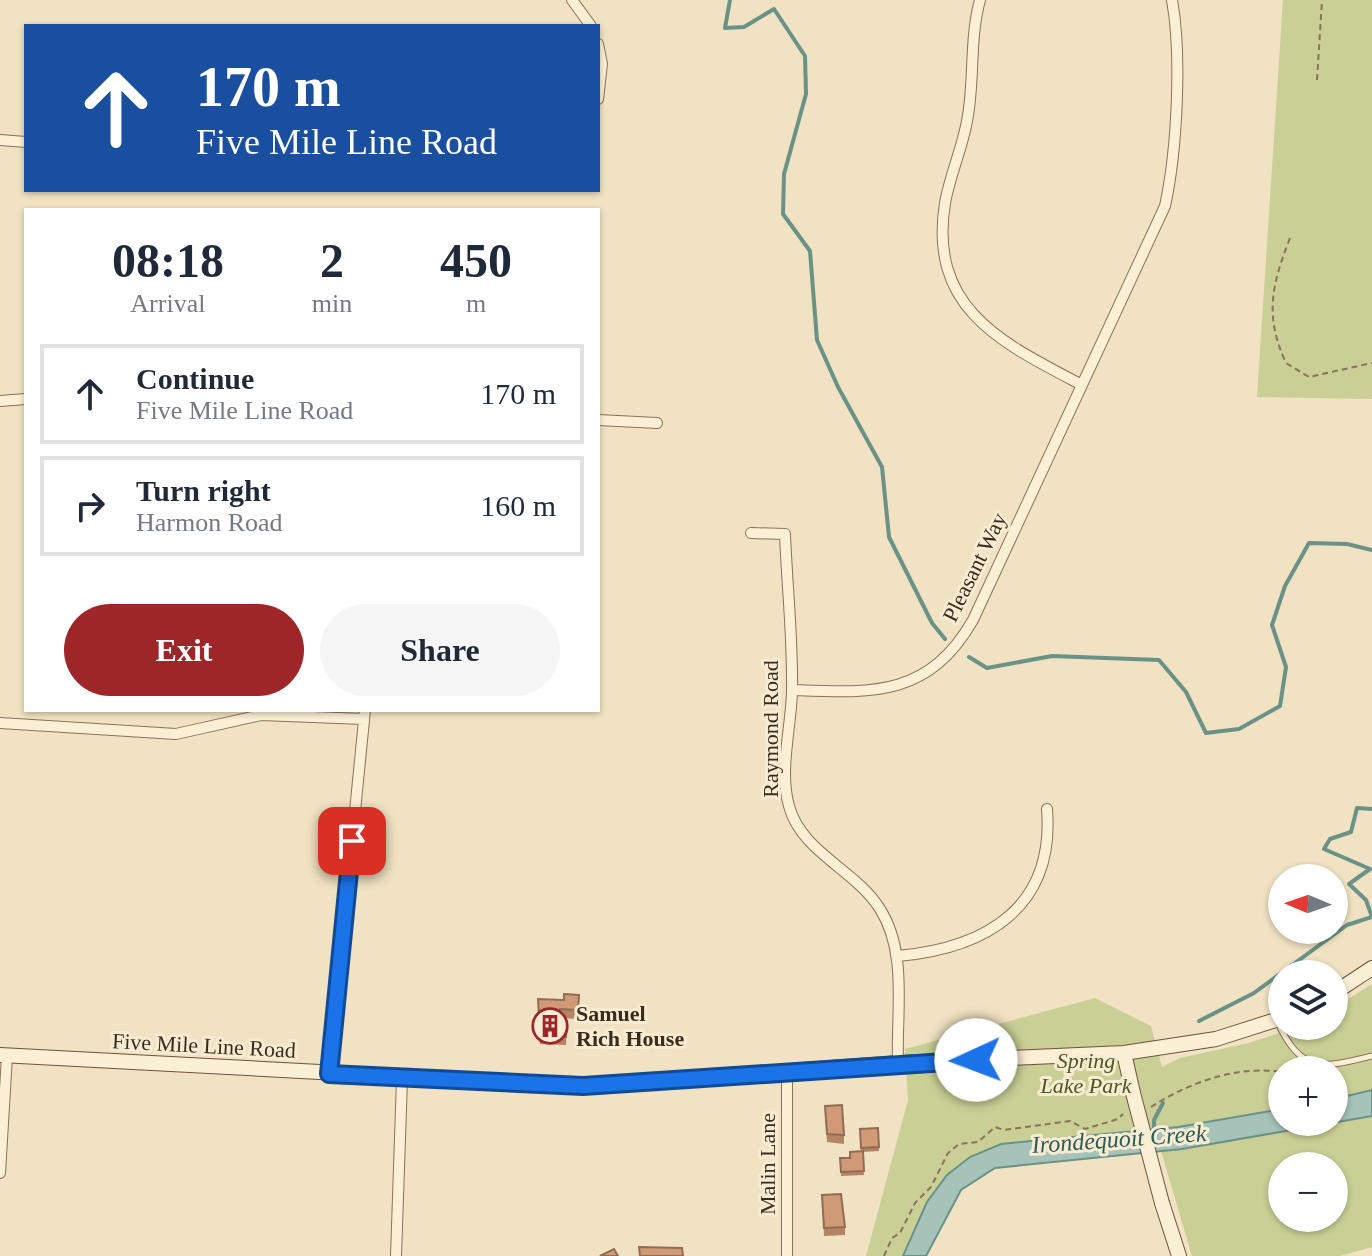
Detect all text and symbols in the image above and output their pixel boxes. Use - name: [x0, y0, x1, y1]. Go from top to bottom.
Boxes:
- icon: ahead: [64, 56, 168, 160]
- text: 170 m: [196, 56, 341, 118]
- text: Five Mile Line Road: [196, 122, 497, 162]
- text: 08:18: [112, 234, 224, 287]
- text: 2: [320, 234, 344, 287]
- text: 450: [440, 234, 512, 287]
- text: Arrival: [130, 289, 205, 318]
- text: min: [312, 289, 352, 318]
- text: m: [466, 289, 486, 318]
- text: Continue: [136, 362, 254, 395]
- icon: ahead: [68, 372, 112, 416]
- text: 170 m: [480, 377, 556, 410]
- text: Five Mile Line Road: [136, 396, 353, 425]
- text: Turn right: [136, 474, 271, 507]
- icon: right: [68, 484, 112, 528]
- text: 160 m: [480, 489, 556, 522]
- text: Harmon Road: [136, 508, 283, 537]
- street label: Pleasant Way: [937, 509, 1012, 626]
- button: Exit: [64, 604, 304, 696]
- button: Share: [320, 604, 560, 696]
- street label: Raymond Road: [758, 660, 783, 798]
- pin: [318, 807, 386, 875]
- icon: arrive: [330, 819, 374, 863]
- north arrow: [1268, 864, 1348, 944]
- map controls: [1268, 864, 1348, 1232]
- button: layers: [1268, 960, 1348, 1040]
- place label: Samuel Rich House: [576, 1001, 684, 1051]
- building icon: Samuel Rich House: [531, 1007, 569, 1045]
- position arrow: [934, 1018, 1018, 1102]
- street label: Five Mile Line Road: [111, 1028, 296, 1063]
- park label: Spring Lake Park: [1039, 1048, 1133, 1098]
- button: +: [1268, 1056, 1348, 1136]
- street label: Malin Lane: [755, 1113, 780, 1215]
- water label: Irondequoit Creek: [1030, 1120, 1207, 1158]
- button: −: [1268, 1152, 1348, 1232]

